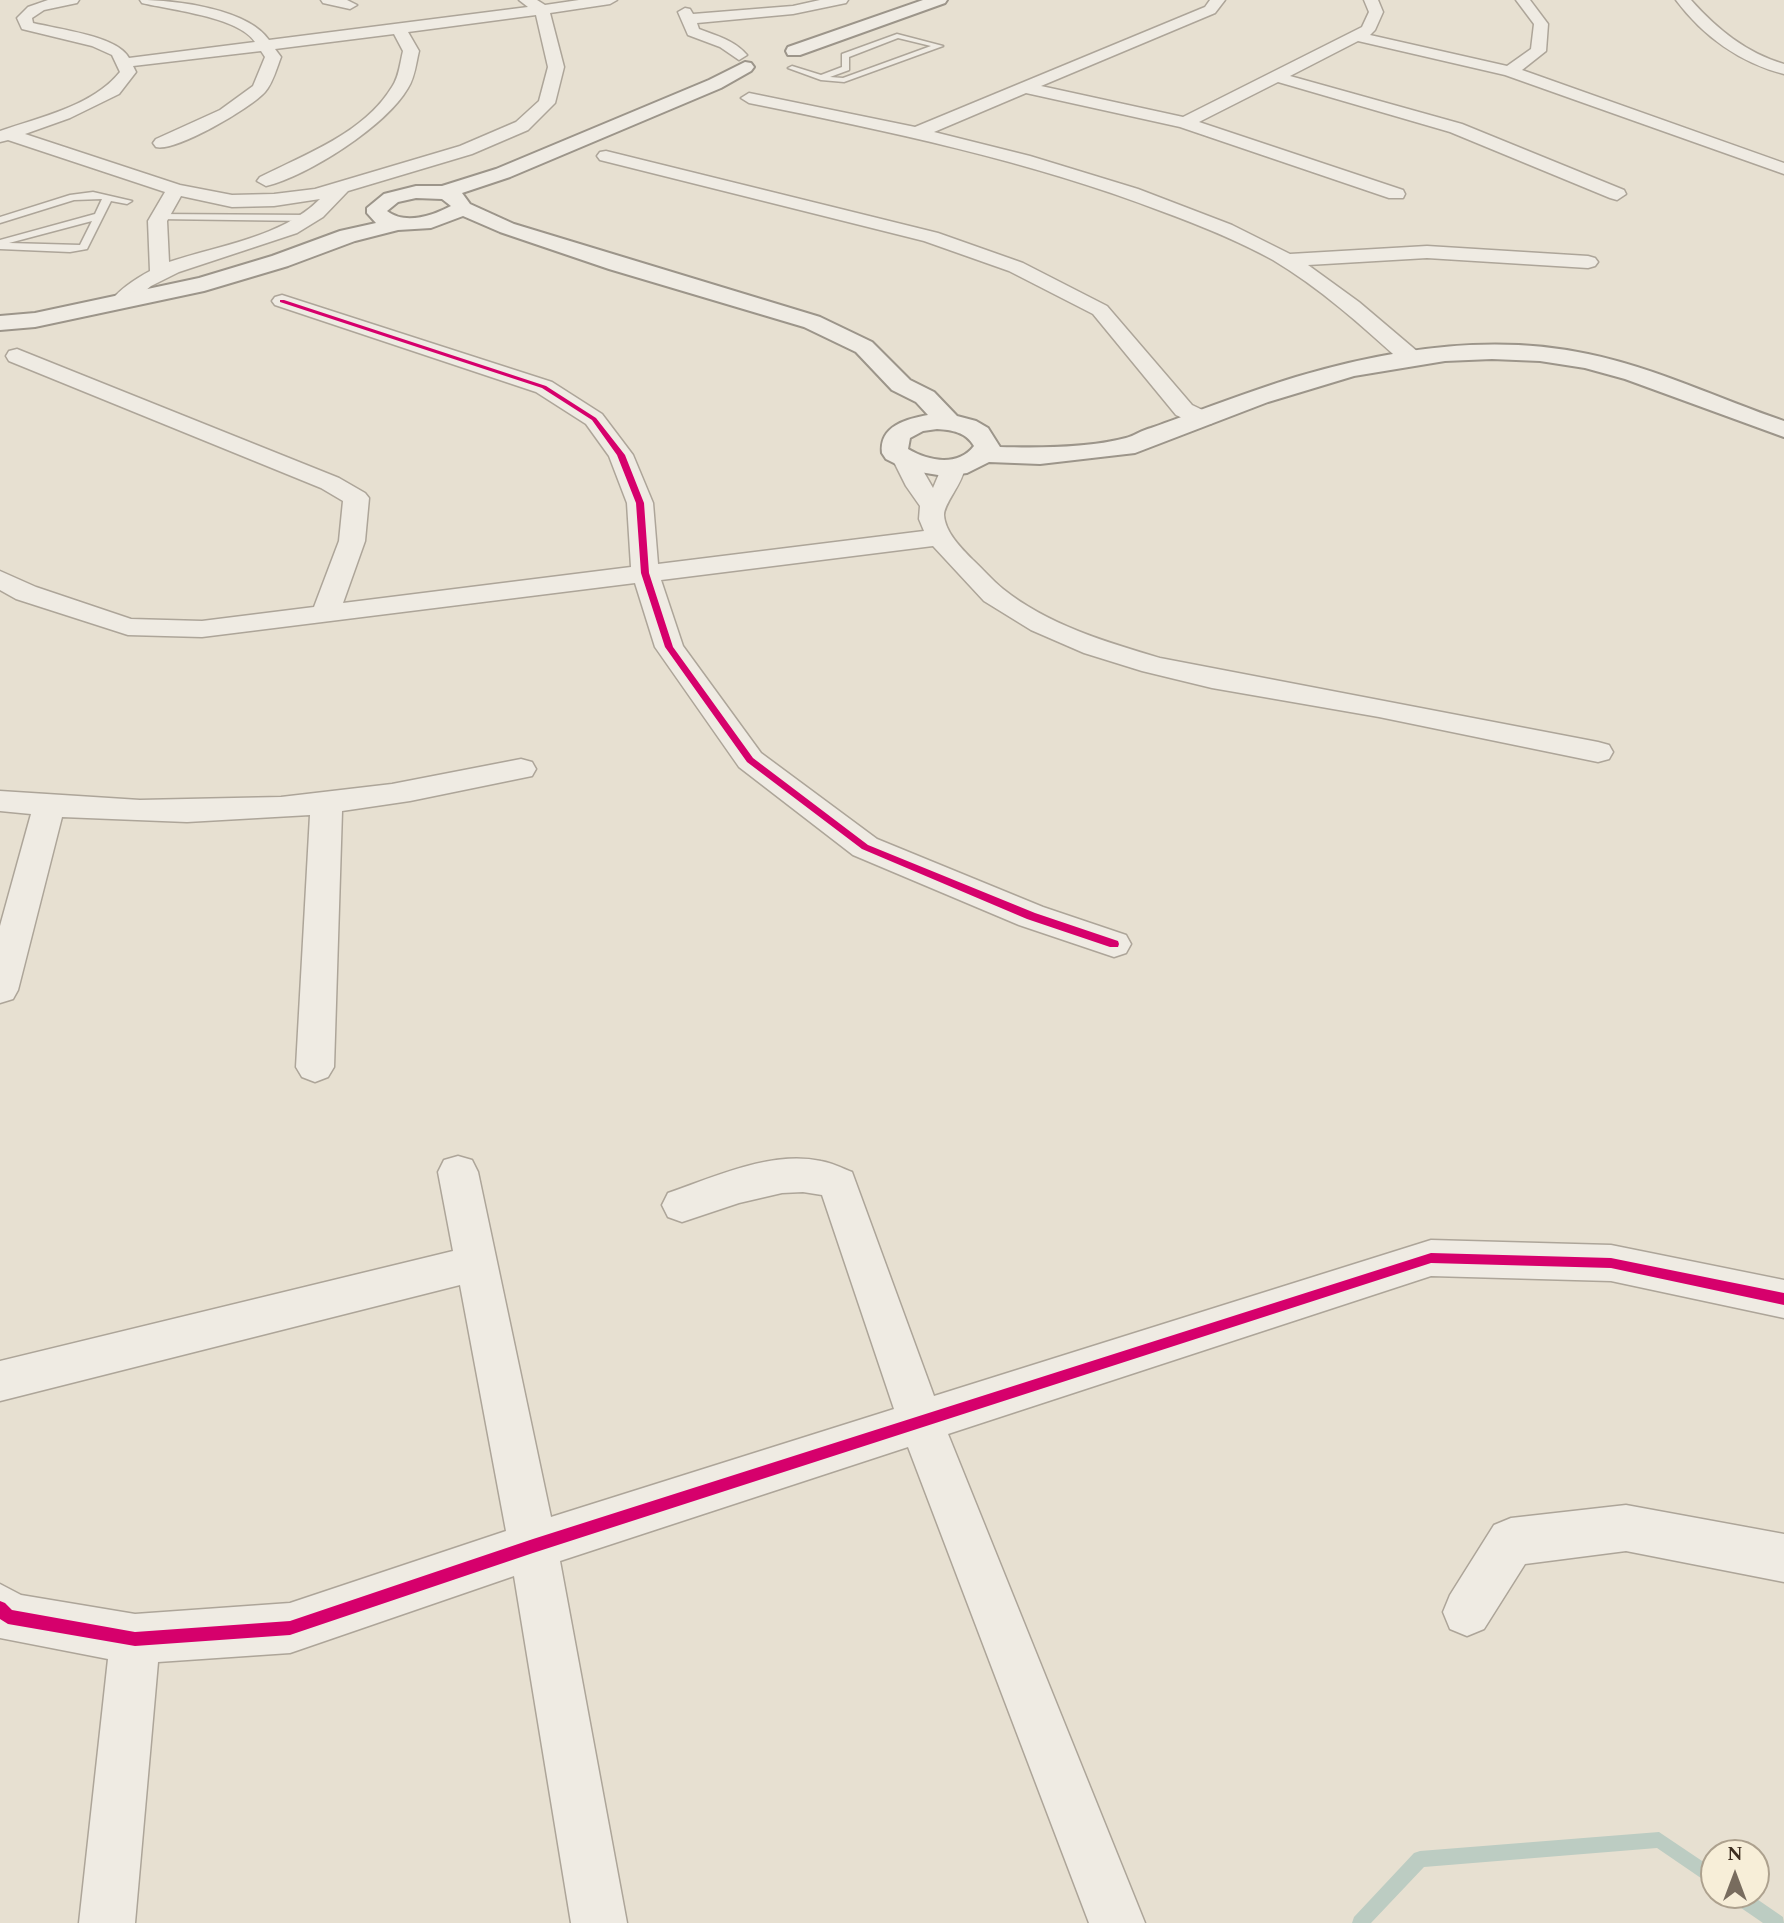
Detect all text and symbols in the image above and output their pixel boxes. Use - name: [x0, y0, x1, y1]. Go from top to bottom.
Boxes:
- north arrow: [1700, 1839, 1770, 1909]
- text: N: [1727, 1840, 1743, 1869]

